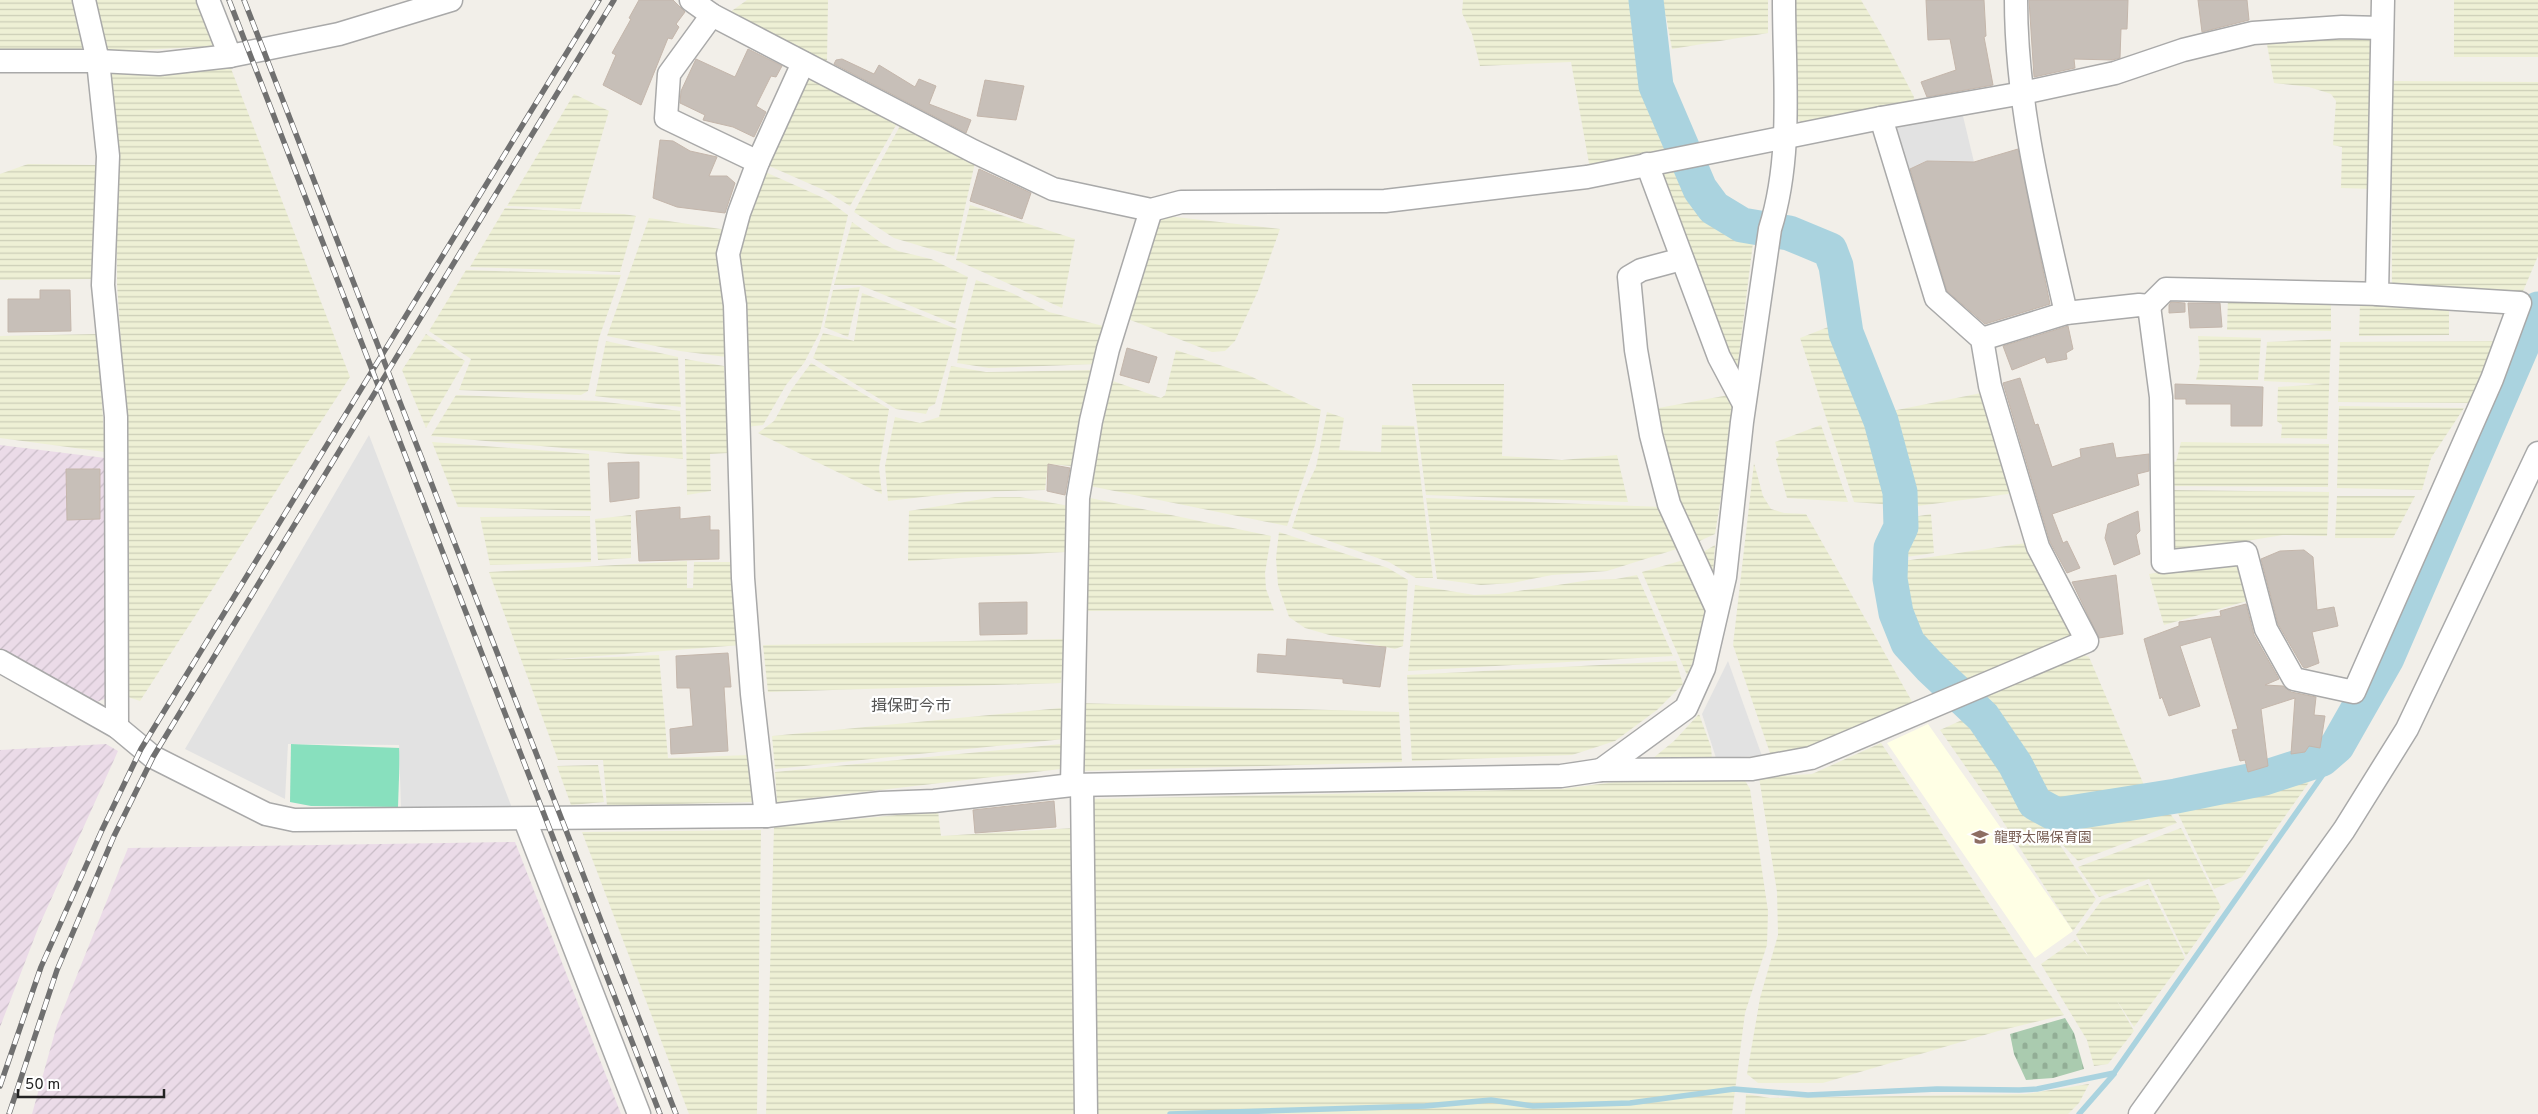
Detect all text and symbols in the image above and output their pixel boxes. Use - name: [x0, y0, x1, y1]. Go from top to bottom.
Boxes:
- district label: 揖保町今市: [871, 697, 951, 717]
- school or university icon: 龍野太陽保育園: [1970, 827, 1990, 847]
- place label: 龍野太陽保育園: [1994, 830, 2092, 847]
- scale bar: [18, 1066, 164, 1098]
- text: 50 m: [25, 1076, 60, 1095]

